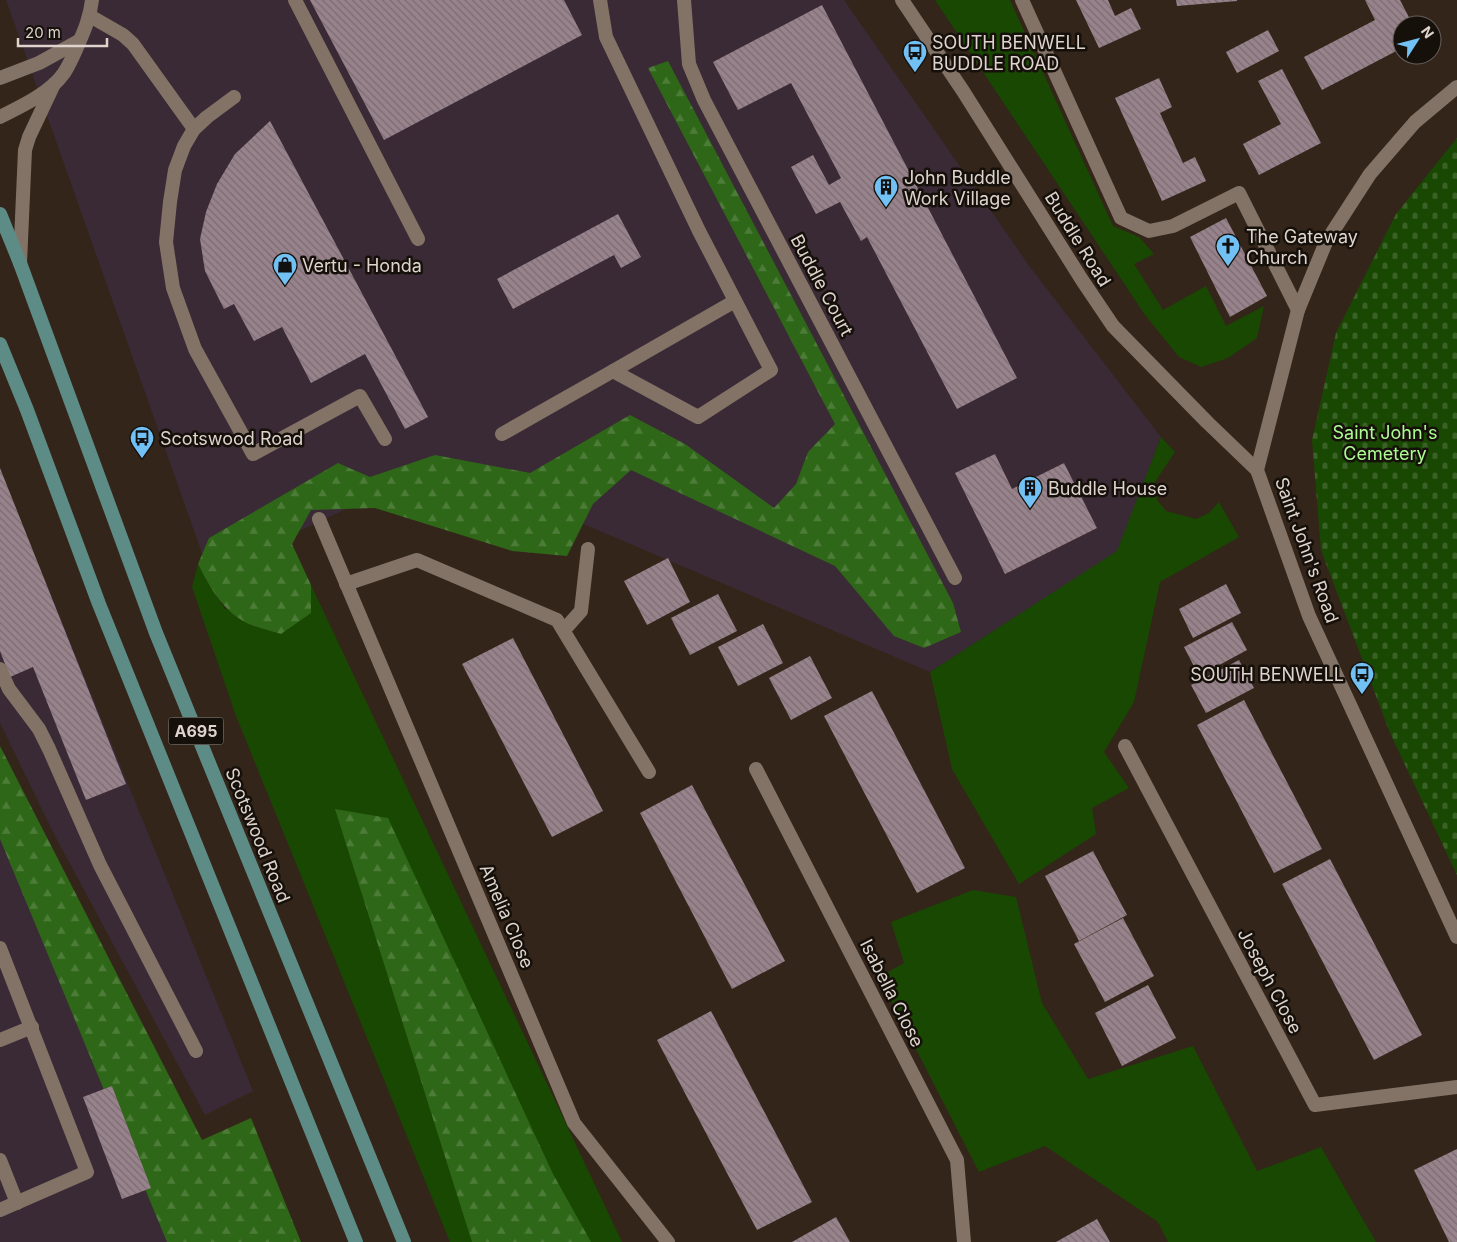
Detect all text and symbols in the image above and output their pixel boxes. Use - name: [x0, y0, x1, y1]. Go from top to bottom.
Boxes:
- scale bar: [18, 15, 106, 47]
- north arrow: [1392, 15, 1442, 65]
- text: 20 m: [25, 23, 61, 42]
- text: N: [1418, 23, 1438, 41]
- place label: SOUTH BENWELL BUDDLE ROAD: [932, 32, 1086, 74]
- bus stop icon: SOUTH BENWELL BUDDLE ROAD: [902, 39, 928, 73]
- place label: John Buddle Work Village: [904, 167, 1011, 209]
- building icon: John Buddle Work Village: [873, 174, 899, 208]
- street label: Buddle Road: [1041, 188, 1115, 290]
- place label: The Gateway Church: [1246, 226, 1358, 268]
- street label: Buddle Court: [786, 231, 858, 339]
- church icon: The Gateway Church: [1215, 233, 1241, 267]
- shop icon: Vertu - Honda: [272, 252, 298, 286]
- place label: Vertu - Honda: [302, 255, 422, 276]
- park label: Saint John's Cemetery: [1333, 422, 1437, 464]
- bus stop icon: Scotswood Road: [129, 425, 155, 459]
- place label: Scotswood Road: [160, 428, 303, 449]
- street label: Saint John's Road: [1271, 474, 1343, 626]
- building icon: Buddle House: [1017, 475, 1043, 509]
- place label: Buddle House: [1048, 478, 1167, 499]
- bus stop icon: SOUTH BENWELL: [1349, 661, 1375, 695]
- place label: SOUTH BENWELL: [1190, 664, 1344, 685]
- road number: A695: [168, 718, 224, 744]
- street label: Scotswood Road: [221, 765, 295, 905]
- street label: Amelia Close: [476, 861, 538, 971]
- street label: Joseph Close: [1233, 925, 1307, 1037]
- street label: Isabella Close: [856, 936, 928, 1050]

